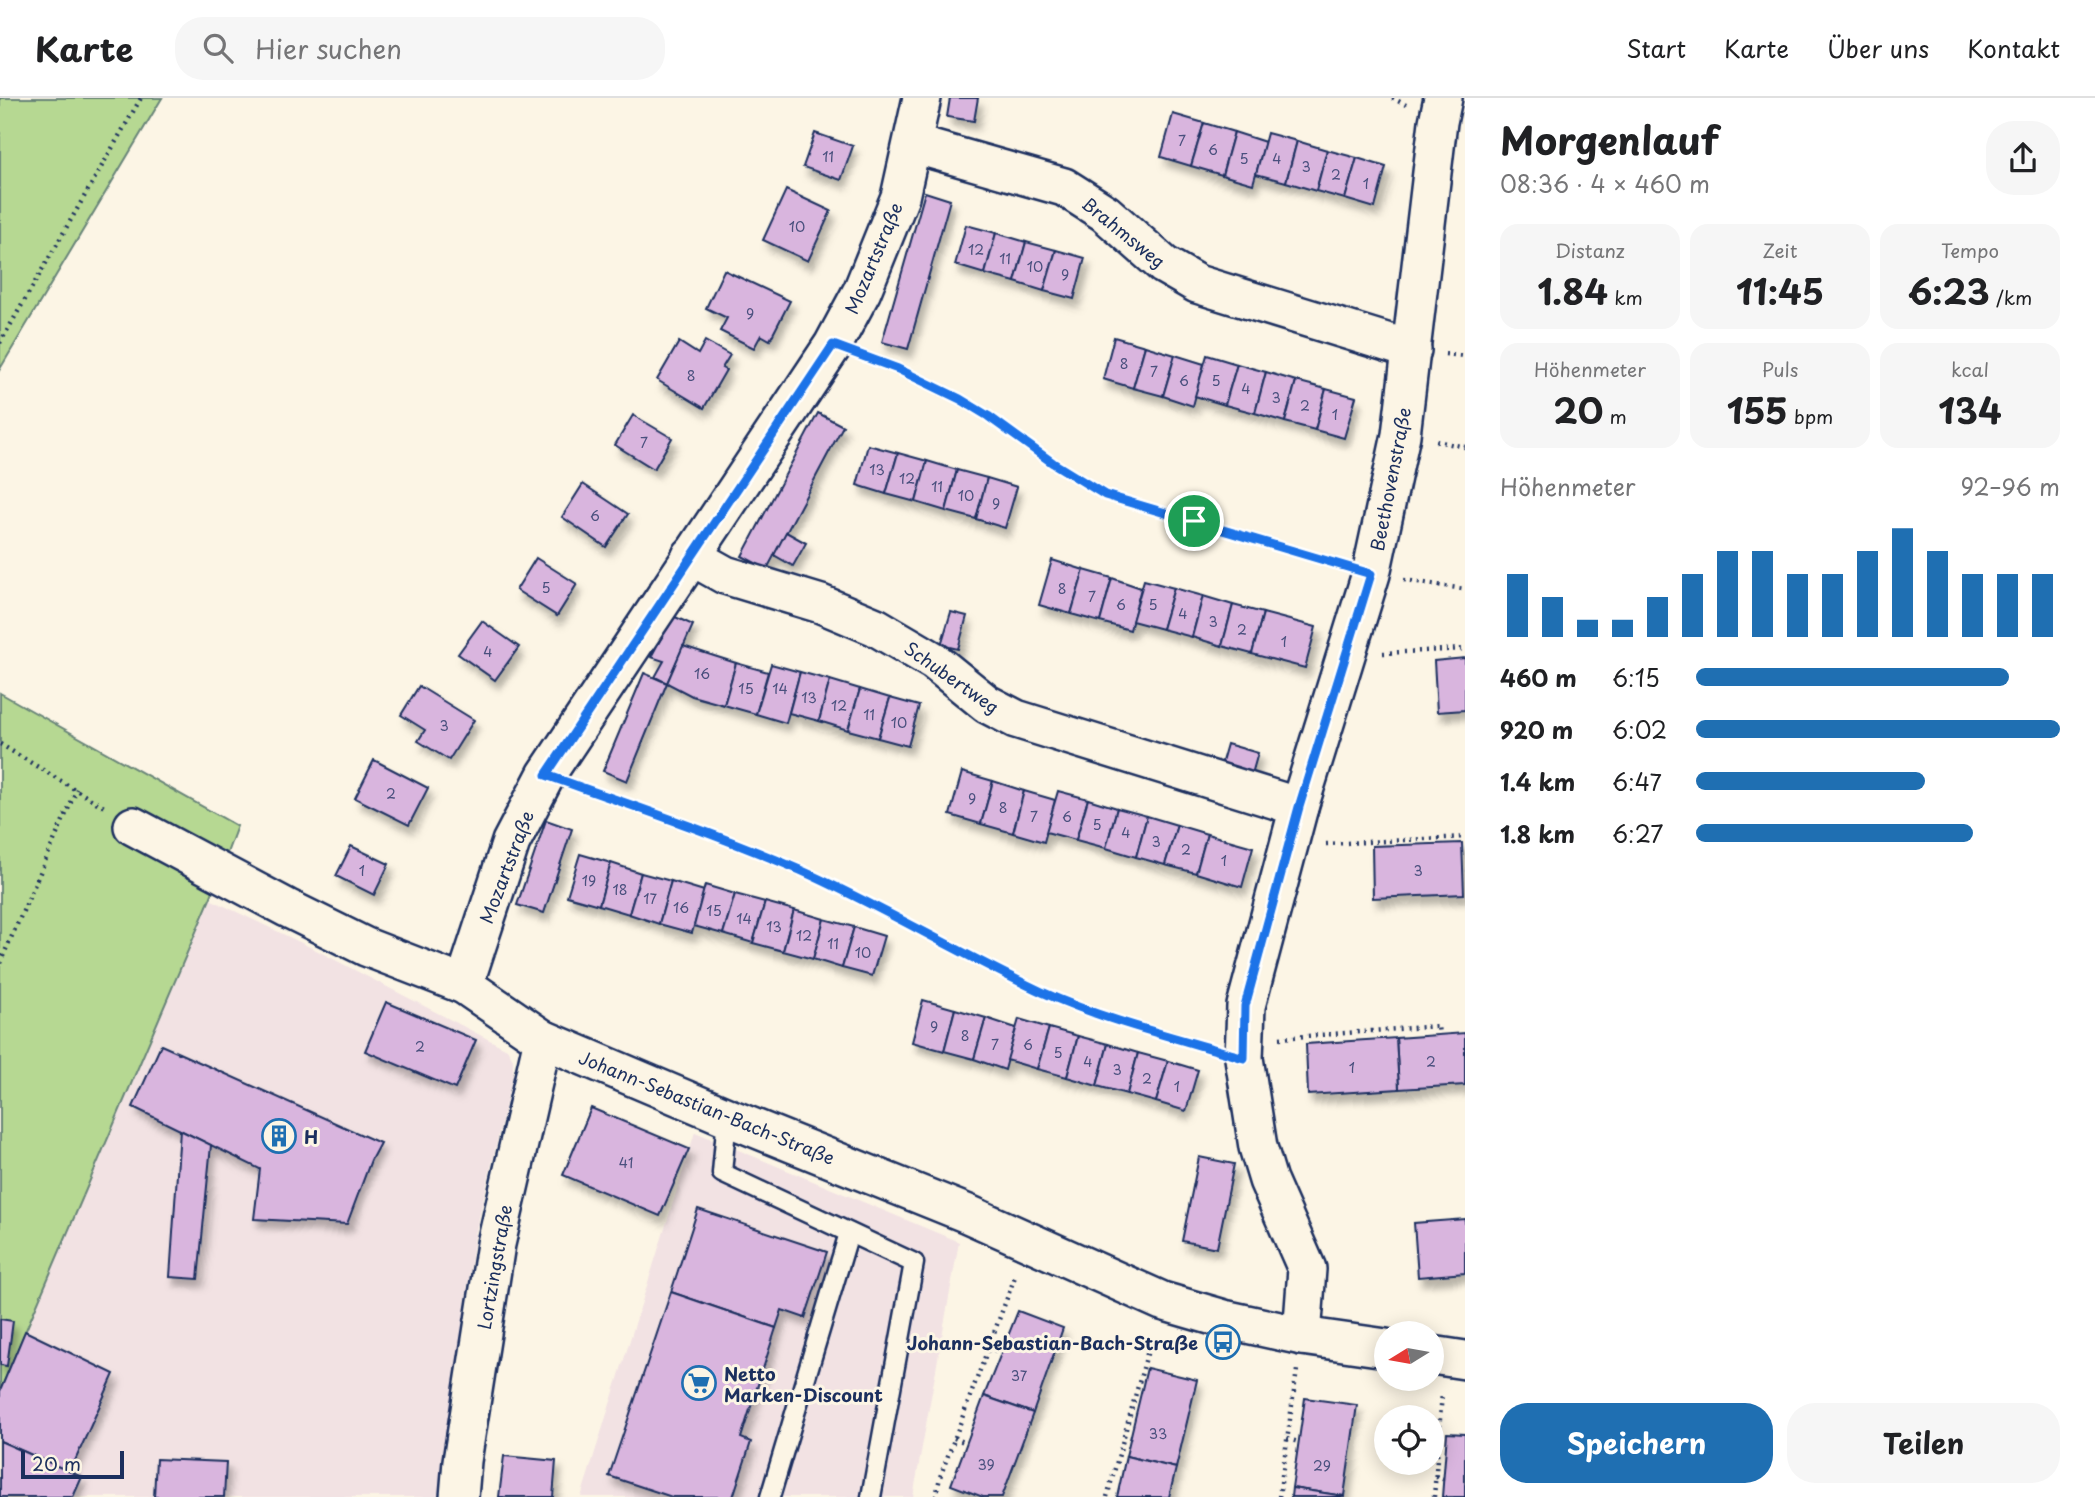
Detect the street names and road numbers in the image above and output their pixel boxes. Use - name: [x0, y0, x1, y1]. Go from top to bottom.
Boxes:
- street label: Brahmsweg: [1077, 190, 1171, 274]
- street label: Mozartstraße: [837, 198, 909, 318]
- street label: Beethovenstraße: [1363, 405, 1417, 553]
- street label: Schubertweg: [899, 634, 1005, 720]
- street label: Mozartstraße: [472, 807, 540, 927]
- street label: Johann-Sebastian-Bach-Straße: [575, 1043, 839, 1171]
- street label: Lortzingstraße: [470, 1202, 518, 1332]

